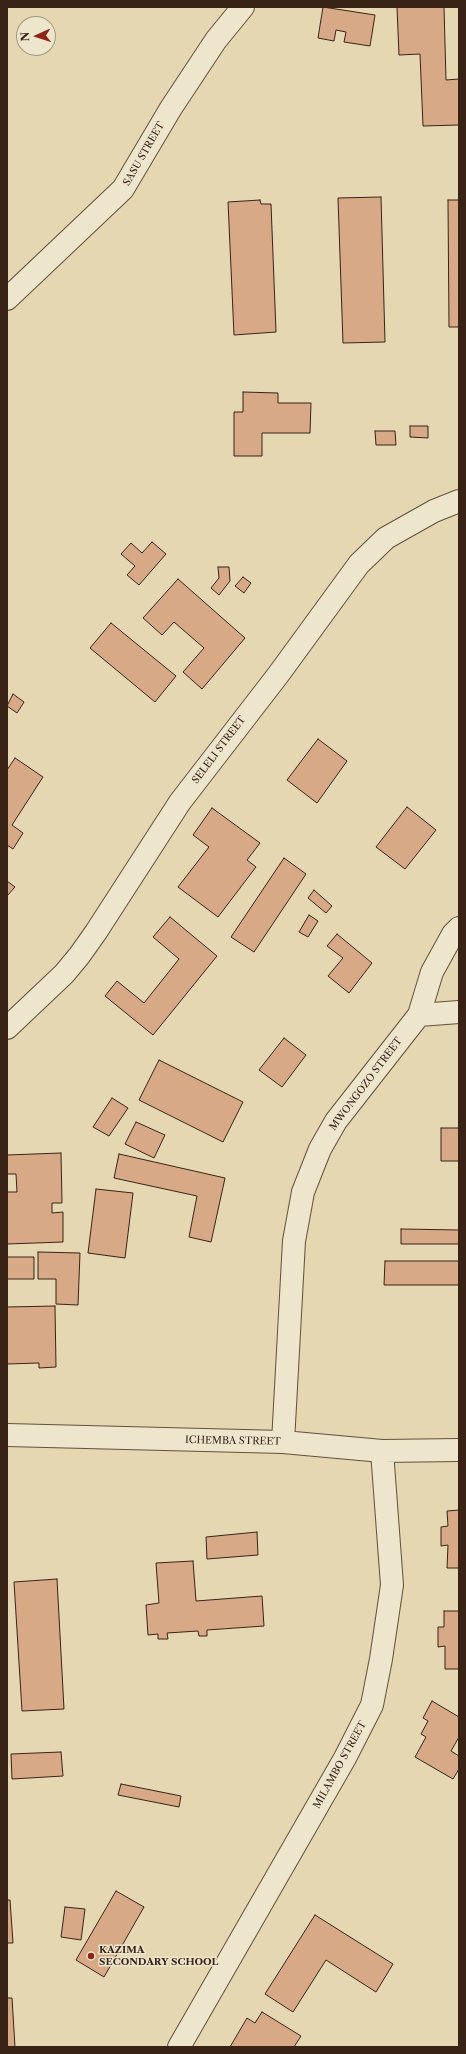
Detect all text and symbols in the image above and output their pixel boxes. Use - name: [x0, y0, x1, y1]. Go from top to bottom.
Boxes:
- north arrow: [16, 16, 56, 56]
- text: N: [18, 31, 32, 42]
- street label: SASU STREET: [121, 120, 167, 188]
- street label: SELELI STREET: [190, 714, 248, 786]
- street label: MWONGOZO STREET: [327, 1035, 405, 1133]
- street label: ICHEMBA STREET: [185, 1434, 281, 1448]
- street label: MILAMBO STREET: [311, 1719, 369, 1811]
- place label: KAZIMA SECONDARY SCHOOL: [99, 1944, 218, 1968]
- marker: KAZIMA SECONDARY SCHOOL: [86, 1951, 96, 1961]

